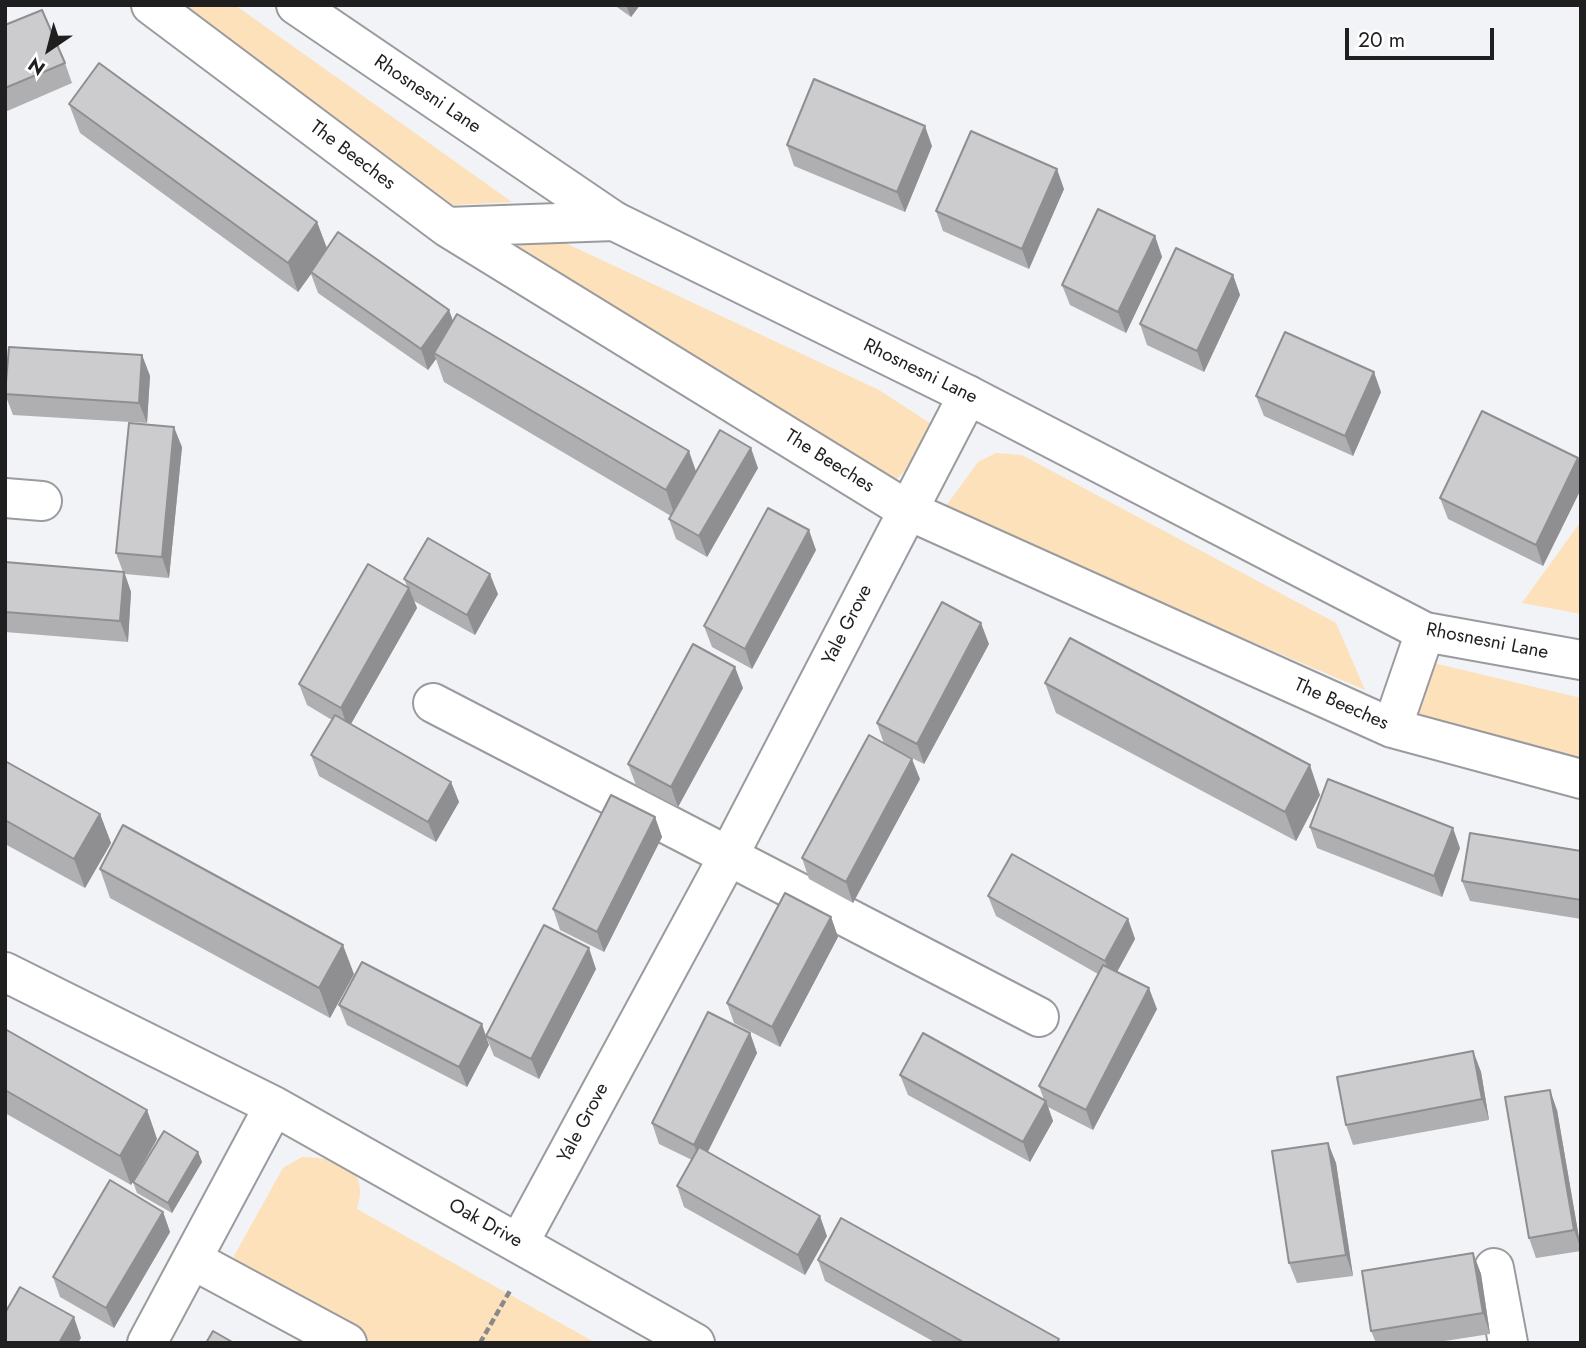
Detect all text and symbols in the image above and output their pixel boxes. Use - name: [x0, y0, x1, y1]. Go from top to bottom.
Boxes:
- north arrow: [14, 14, 84, 84]
- scale bar: [1348, 14, 1497, 58]
- text: 20 m: [1358, 25, 1405, 55]
- text: N: [23, 51, 51, 82]
- street label: Rhosnesni Lane: [369, 51, 485, 139]
- street label: The Beeches: [305, 117, 399, 195]
- street label: Rhosnesni Lane: [859, 335, 981, 409]
- street label: The Beeches: [780, 426, 878, 498]
- street label: Yale Grove: [818, 581, 878, 669]
- street label: Rhosnesni Lane: [1424, 619, 1550, 665]
- street label: The Beeches: [1290, 674, 1392, 736]
- street label: Yale Grove: [554, 1079, 614, 1167]
- street label: Oak Drive: [444, 1195, 526, 1253]

